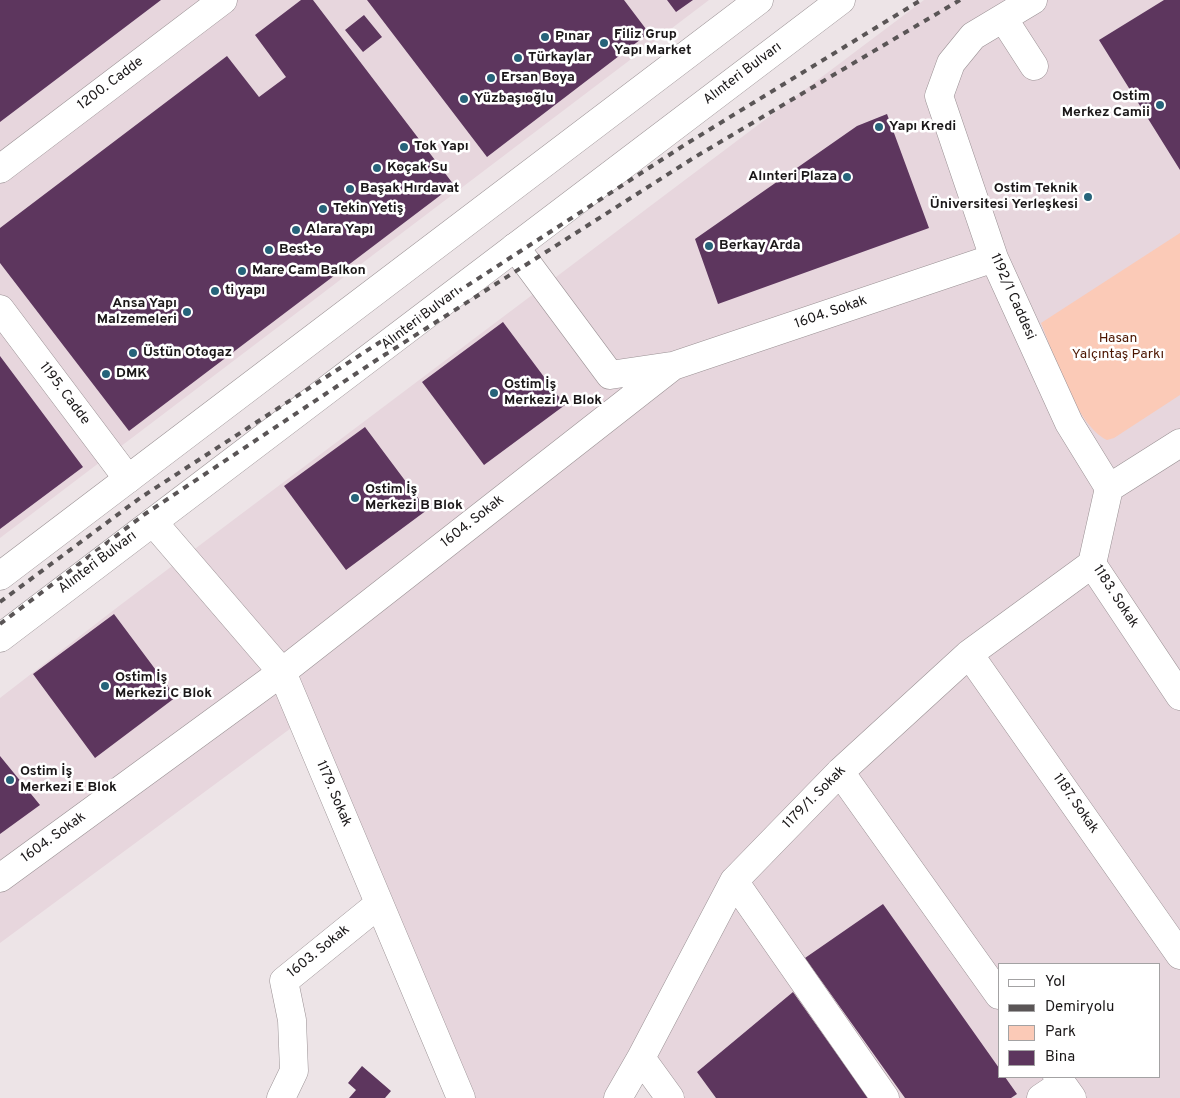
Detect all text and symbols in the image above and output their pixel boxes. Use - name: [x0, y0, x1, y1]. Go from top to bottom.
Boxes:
- place label: Filiz Grup Yapı Market: [614, 27, 692, 59]
- place label: Pınar: [555, 29, 590, 45]
- marker: Pınar: [539, 31, 551, 43]
- marker: Filiz Grup Yapı Market: [598, 37, 610, 49]
- street label: Alınteri Bulvarı: [701, 39, 785, 109]
- place label: Türkaylar: [528, 50, 592, 66]
- marker: Türkaylar: [512, 52, 524, 64]
- street label: 1200. Cadde: [75, 54, 147, 114]
- place label: Ersan Boya: [501, 70, 575, 86]
- marker: Ersan Boya: [485, 72, 497, 84]
- place label: Ostim Merkez Camii: [1062, 89, 1150, 121]
- place label: Yüzbaşıoğlu: [474, 91, 554, 107]
- marker: Yüzbaşıoğlu: [458, 93, 470, 105]
- marker: Ostim Merkez Camii: [1154, 99, 1166, 111]
- place label: Yapı Kredi: [889, 119, 956, 135]
- marker: Yapı Kredi: [873, 121, 885, 133]
- place label: Tok Yapı: [414, 139, 469, 155]
- marker: Tok Yapı: [398, 141, 410, 153]
- place label: Koçak Su: [387, 160, 448, 176]
- marker: Koçak Su: [371, 162, 383, 174]
- place label: Alınteri Plaza: [748, 169, 837, 185]
- marker: Alınteri Plaza: [841, 171, 853, 183]
- place label: Başak Hırdavat: [360, 181, 459, 197]
- place label: Ostim Teknik Üniversitesi Yerleşkesi: [930, 181, 1078, 213]
- marker: Başak Hırdavat: [344, 183, 356, 195]
- marker: Ostim Teknik Üniversitesi Yerleşkesi: [1082, 191, 1094, 203]
- place label: Tekin Yetiş: [333, 201, 404, 217]
- marker: Tekin Yetiş: [317, 203, 329, 215]
- place label: Alara Yapı: [306, 222, 373, 238]
- marker: Alara Yapı: [290, 224, 302, 236]
- place label: Berkay Arda: [719, 238, 801, 254]
- marker: Berkay Arda: [703, 240, 715, 252]
- place label: Best-e: [279, 242, 322, 258]
- marker: Best-e: [263, 244, 275, 256]
- street label: 1192/1 Caddesi: [985, 251, 1039, 343]
- place label: Mare Cam Balkon: [252, 263, 366, 279]
- marker: Mare Cam Balkon: [236, 265, 248, 277]
- place label: ti yapı: [225, 283, 265, 299]
- street label: Alınteri Bulvarı: [379, 284, 463, 354]
- marker: ti yapı: [209, 285, 221, 297]
- street label: 1604. Sokak: [793, 293, 869, 333]
- place label: Ansa Yapı Malzemeleri: [97, 296, 177, 328]
- marker: Ansa Yapı Malzemeleri: [181, 306, 193, 318]
- park label: Hasan Yalçıntaş Parkı: [1072, 331, 1164, 364]
- place label: Üstün Otogaz: [143, 345, 232, 361]
- marker: Üstün Otogaz: [127, 347, 139, 359]
- street label: 1195. Cadde: [35, 359, 93, 429]
- place label: DMK: [116, 366, 147, 382]
- marker: DMK: [100, 368, 112, 380]
- place label: Ostim İş Merkezi A Blok: [504, 377, 602, 410]
- marker: Ostim İş Merkezi A Blok: [488, 387, 500, 399]
- place label: Ostim İş Merkezi B Blok: [365, 482, 463, 514]
- marker: Ostim İş Merkezi B Blok: [349, 492, 361, 504]
- street label: 1604. Sokak: [438, 492, 508, 552]
- street label: Alınteri Bulvarı: [56, 528, 140, 598]
- street label: 1183. Sokak: [1088, 562, 1142, 632]
- place label: Ostim İş Merkezi C Blok: [115, 670, 212, 702]
- marker: Ostim İş Merkezi C Blok: [99, 680, 111, 692]
- street label: 1179. Sokak: [312, 758, 354, 830]
- street label: 1179/1. Sokak: [780, 763, 850, 833]
- place label: Ostim İş Merkezi E Blok: [20, 764, 117, 796]
- street label: 1187. Sokak: [1048, 771, 1102, 837]
- marker: Ostim İş Merkezi E Blok: [4, 774, 16, 786]
- street label: 1604. Sokak: [19, 809, 89, 867]
- street label: 1603. Sokak: [284, 922, 354, 982]
- legend: [998, 963, 1160, 1078]
- text: Yol: [1045, 973, 1066, 992]
- text: Demiryolu: [1045, 998, 1114, 1017]
- text: Park: [1045, 1023, 1076, 1042]
- text: Bina: [1045, 1048, 1075, 1067]

